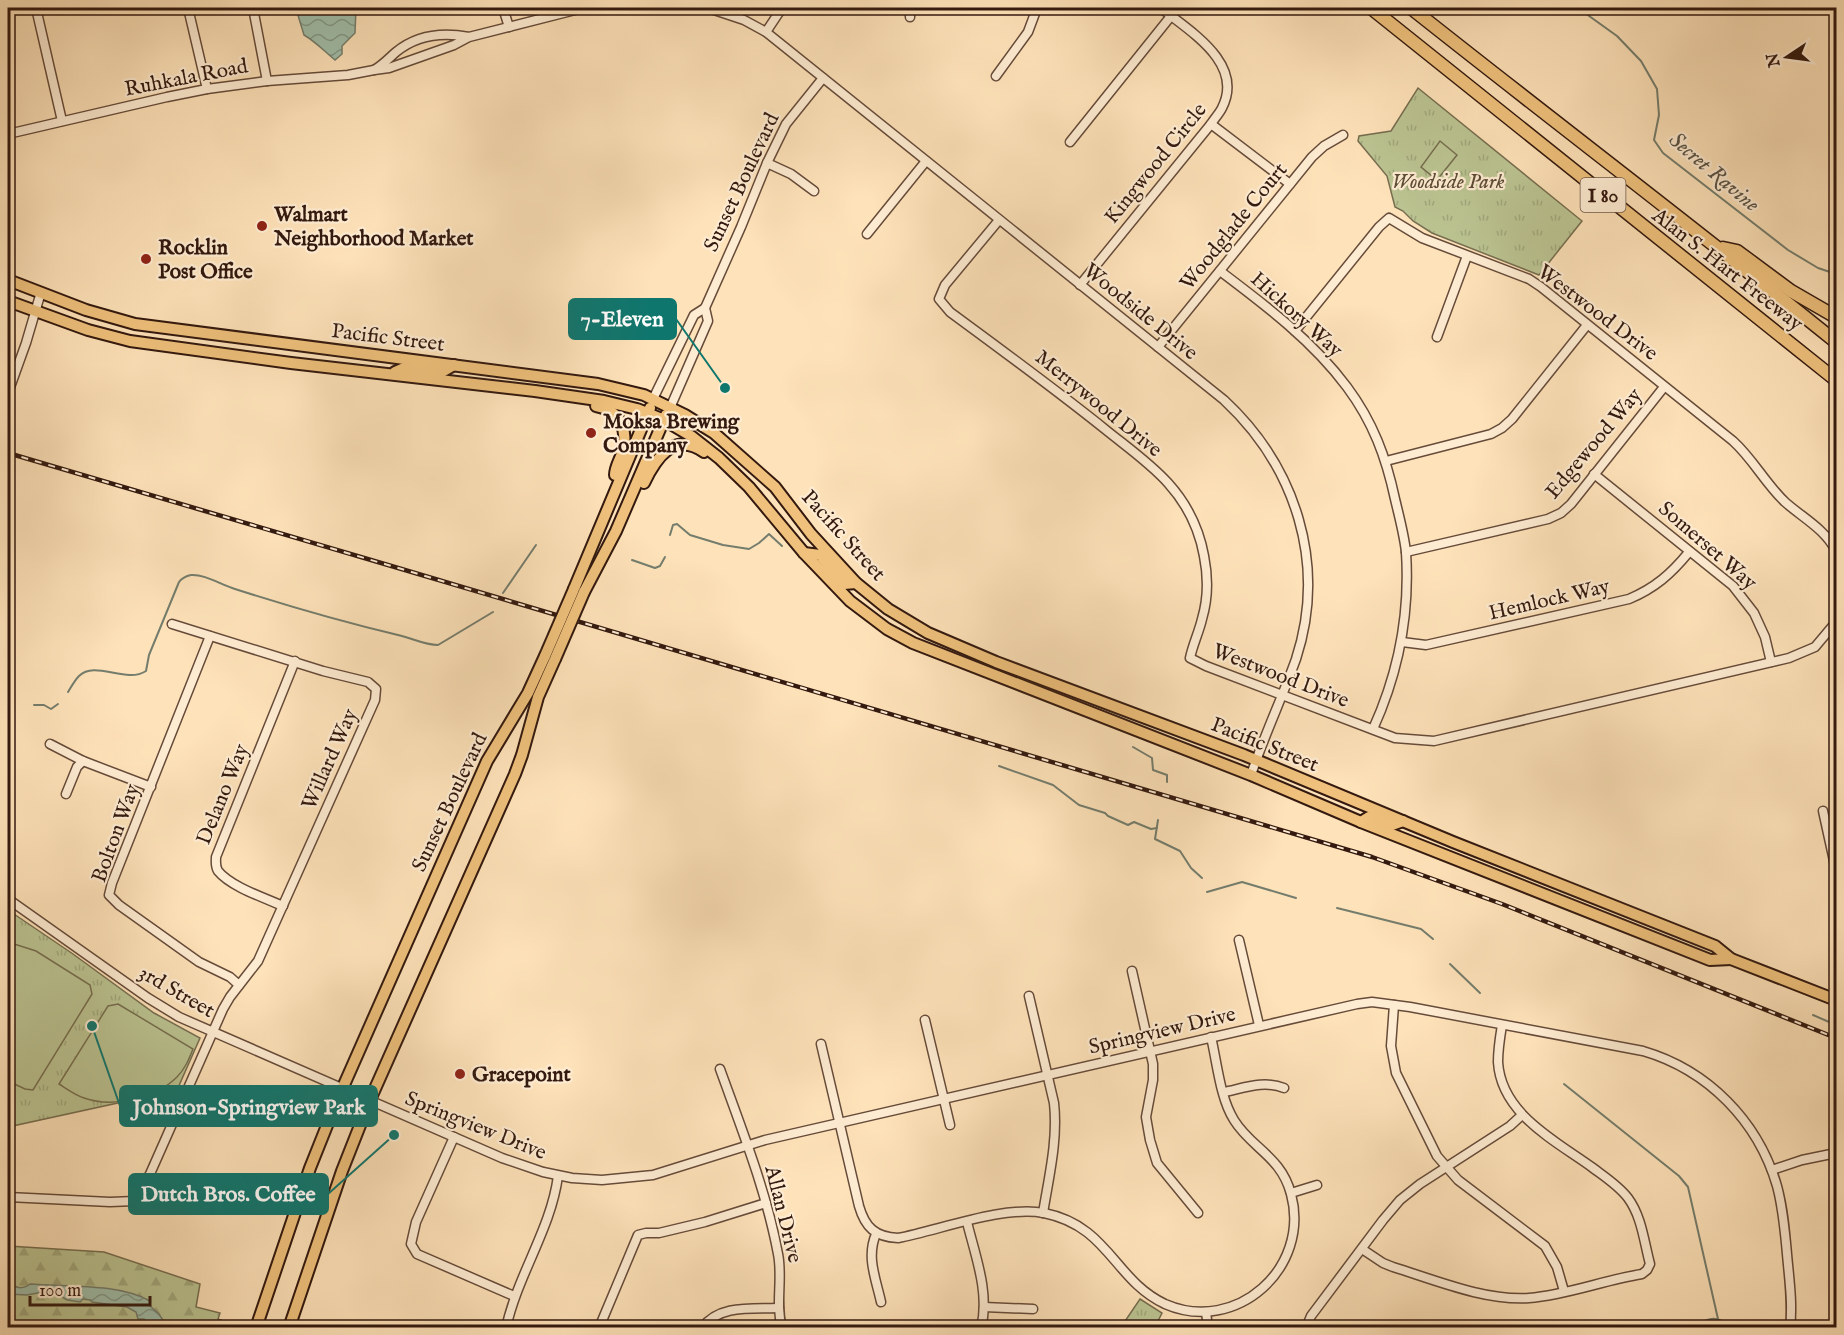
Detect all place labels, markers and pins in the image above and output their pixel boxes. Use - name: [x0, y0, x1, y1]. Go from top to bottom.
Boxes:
- place label: Walmart Neighborhood Market: [273, 202, 474, 253]
- marker: Walmart Neighborhood Market: [255, 219, 269, 233]
- place label: Rocklin Post Office: [158, 235, 253, 286]
- marker: Rocklin Post Office: [139, 252, 153, 266]
- callout: 7-Eleven: [569, 299, 676, 339]
- place label: Moksa Brewing Company: [603, 409, 740, 460]
- marker: Moksa Brewing Company: [584, 426, 598, 440]
- place label: Gracepoint: [472, 1062, 571, 1089]
- marker: Gracepoint: [453, 1067, 467, 1081]
- callout: Johnson-Springview Park: [120, 1086, 377, 1126]
- callout: Dutch Bros. Coffee: [129, 1174, 328, 1214]

